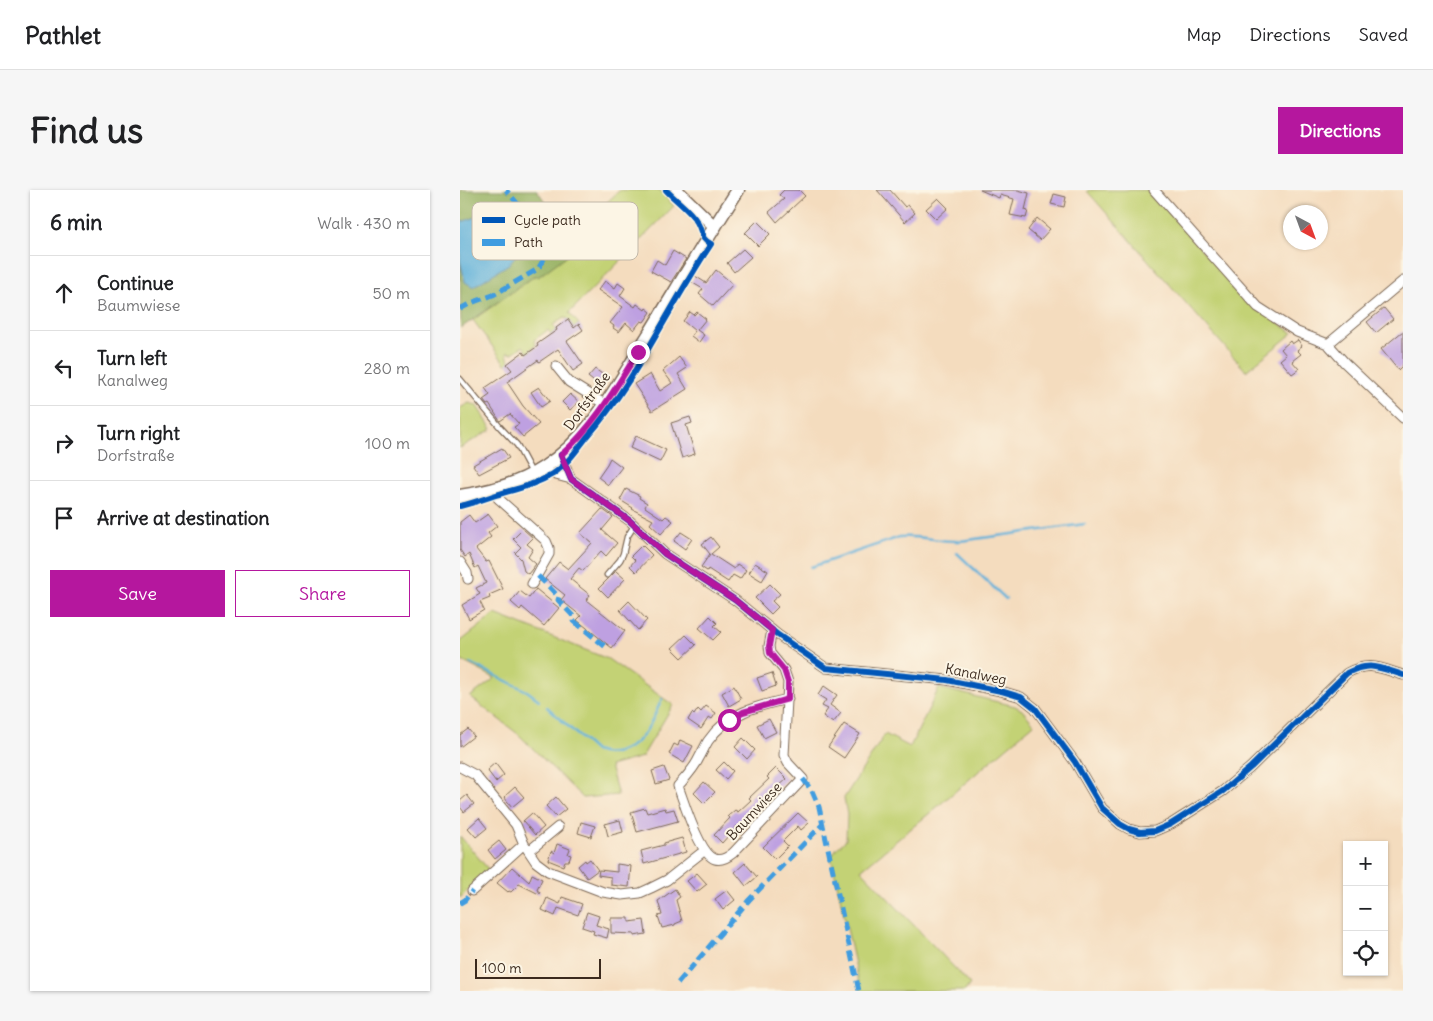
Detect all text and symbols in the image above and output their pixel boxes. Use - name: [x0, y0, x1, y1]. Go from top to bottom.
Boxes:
- text: Pathlet: [25, 20, 101, 50]
- text: Map: [1186, 23, 1221, 46]
- text: Directions: [1249, 23, 1331, 46]
- text: Saved: [1359, 23, 1408, 46]
- button: Directions: [1278, 107, 1403, 154]
- text: Find us: [30, 108, 143, 152]
- legend: [472, 202, 638, 260]
- north arrow: [1283, 205, 1328, 250]
- text: 6 min: [50, 209, 102, 236]
- text: Cycle path: [514, 211, 581, 229]
- text: Walk · 430 m: [317, 213, 410, 233]
- text: Path: [514, 233, 543, 251]
- text: Continue: [97, 271, 174, 295]
- icon: ahead: [50, 279, 78, 307]
- text: 50 m: [372, 283, 410, 303]
- text: Baumwiese: [97, 295, 181, 315]
- route end: [627, 341, 650, 364]
- text: Turn left: [97, 346, 167, 370]
- icon: left: [50, 354, 78, 382]
- text: 280 m: [364, 358, 410, 378]
- street label: Dorfstraße: [560, 368, 614, 434]
- text: Kanalweg: [97, 370, 168, 390]
- text: Turn right: [97, 421, 180, 445]
- icon: right: [50, 429, 78, 457]
- text: 100 m: [365, 433, 410, 453]
- text: Dorfstraße: [97, 445, 175, 465]
- icon: arrive: [50, 504, 78, 532]
- text: Arrive at destination: [97, 506, 270, 530]
- button: Save: [50, 570, 225, 617]
- button: Share: [235, 570, 410, 617]
- street label: Kanalweg: [944, 659, 1008, 689]
- route start: [718, 709, 741, 732]
- street label: Baumwiese: [723, 778, 785, 844]
- map controls: [1343, 841, 1388, 976]
- button: +: [1343, 841, 1388, 886]
- button: −: [1343, 886, 1388, 931]
- button: locate: [1343, 931, 1388, 976]
- scale bar: [475, 956, 601, 979]
- text: 100 m: [482, 959, 522, 977]

